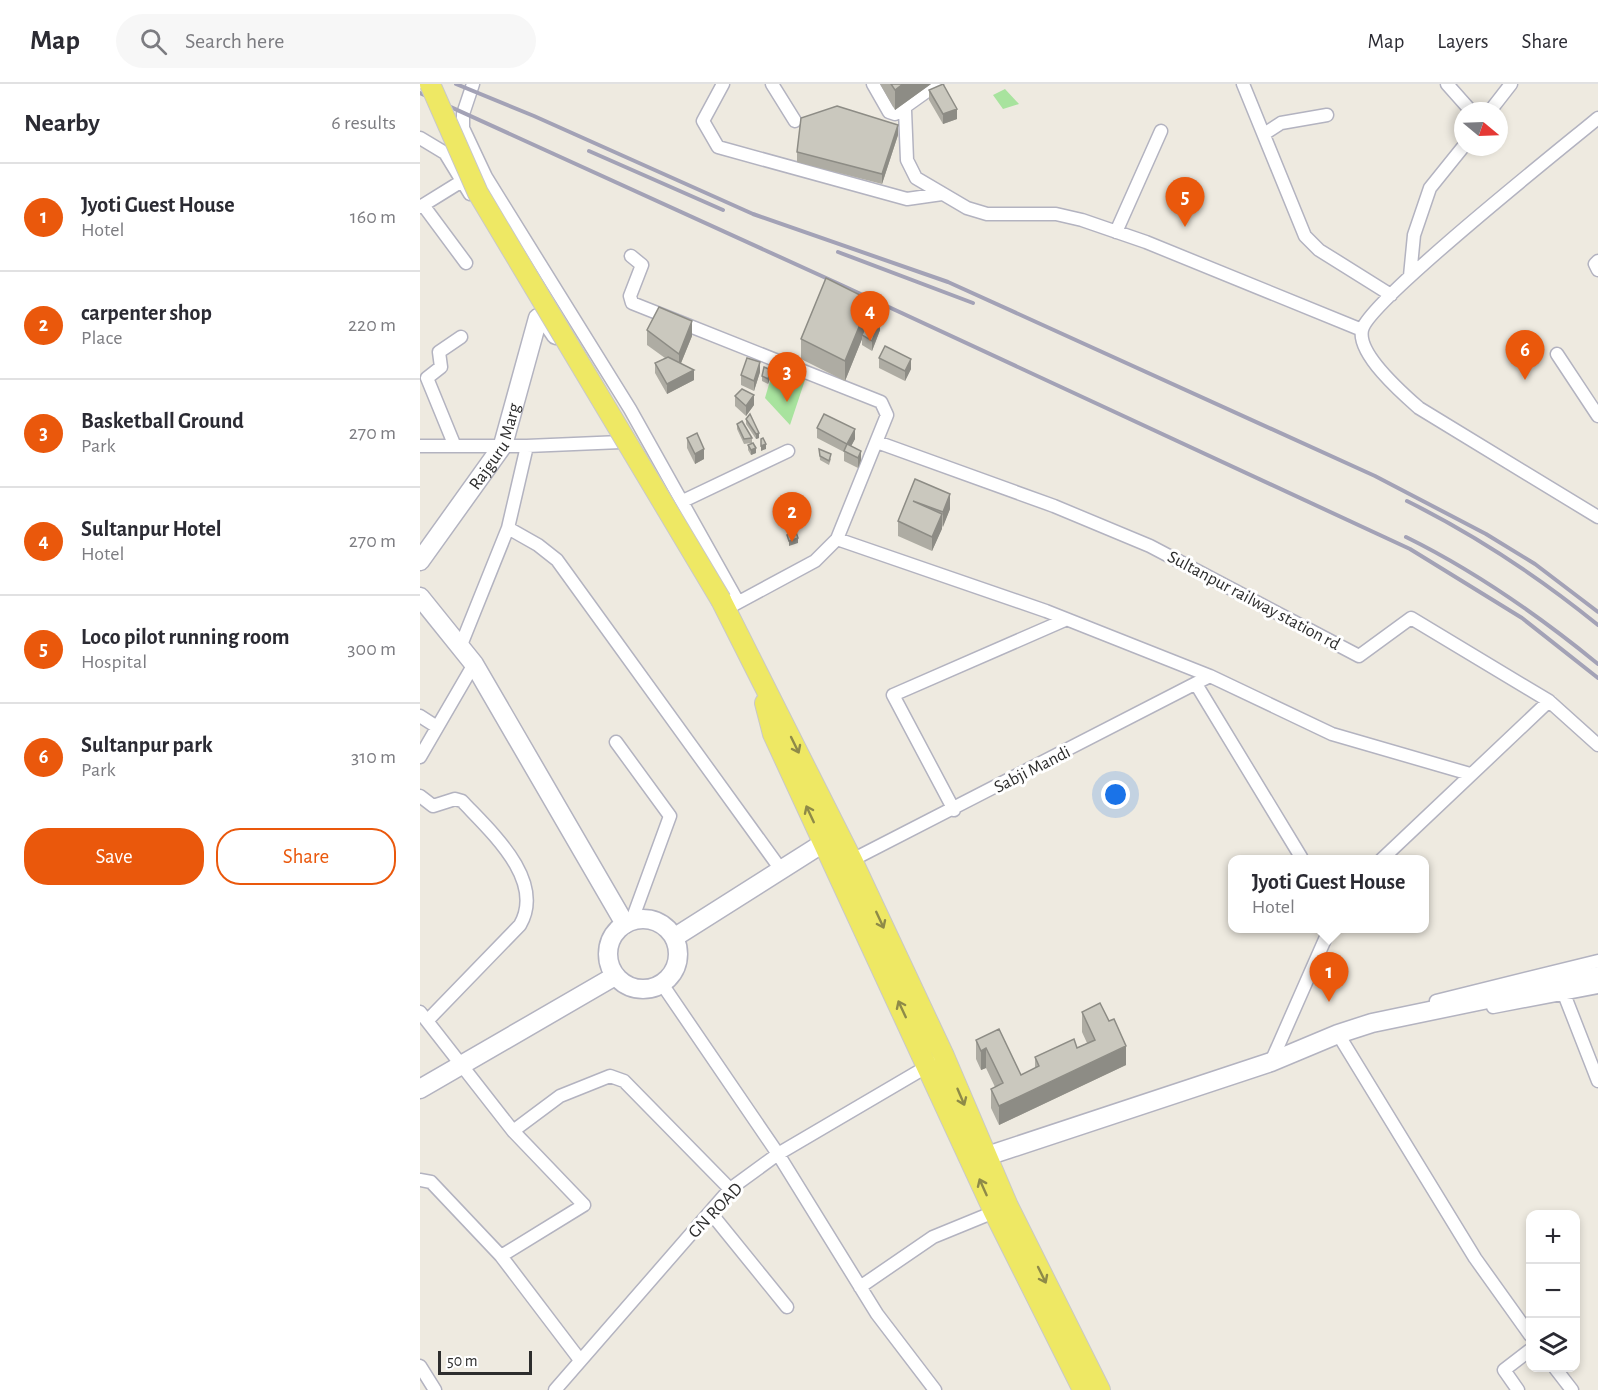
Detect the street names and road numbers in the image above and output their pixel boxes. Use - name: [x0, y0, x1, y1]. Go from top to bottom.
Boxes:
- street label: Rajguru Marg: [466, 401, 524, 493]
- street label: Sultanpur railway station rd: [1164, 548, 1343, 654]
- street label: Sabji Mandi: [991, 743, 1073, 797]
- street label: GN ROAD: [685, 1180, 746, 1242]

